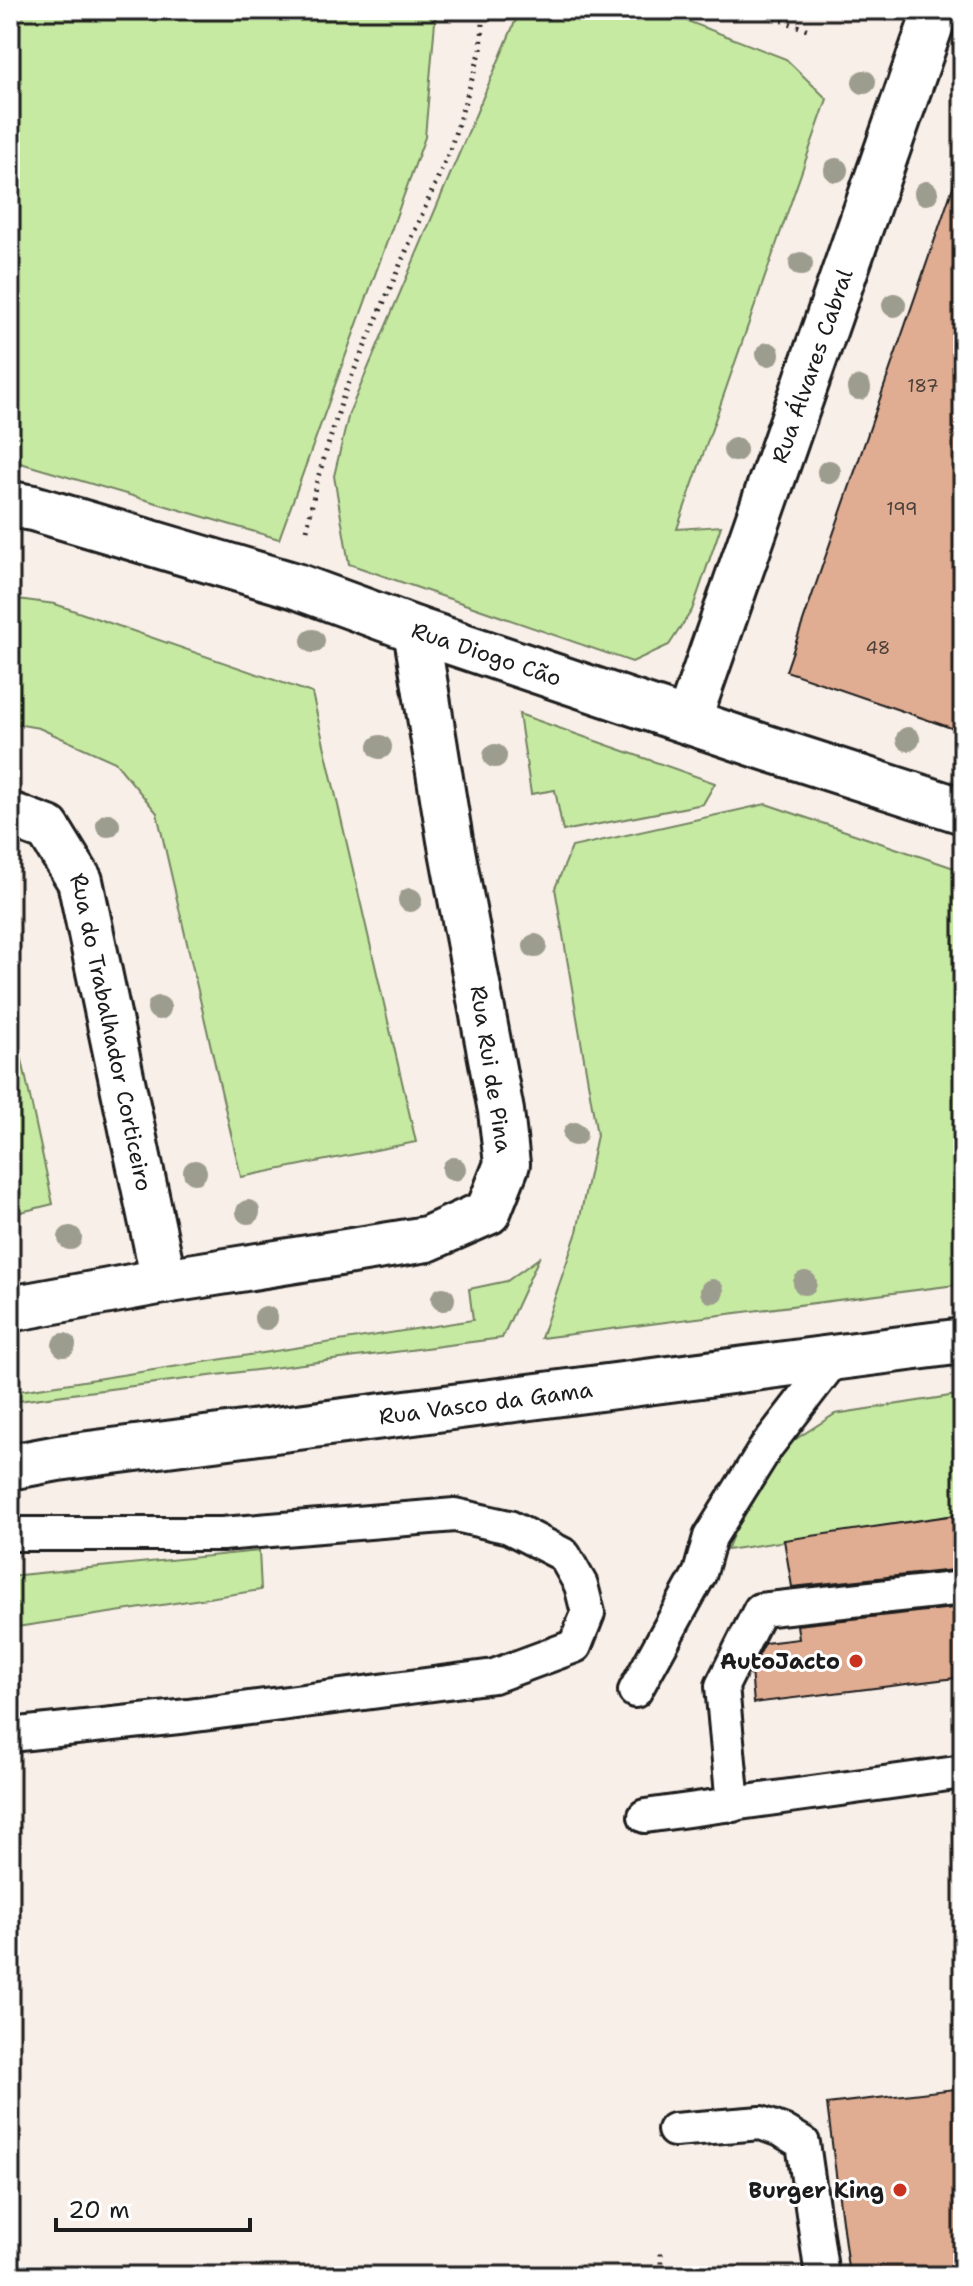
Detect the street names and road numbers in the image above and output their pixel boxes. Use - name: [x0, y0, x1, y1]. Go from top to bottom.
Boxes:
- street label: Rua Álvares Cabral: [765, 265, 859, 467]
- street label: Rua Diogo Cão: [408, 615, 565, 692]
- street label: Rua do Trabalhador Corticeiro: [64, 867, 159, 1194]
- street label: Rua Rui de Pina: [463, 983, 519, 1155]
- street label: Rua Vasco da Gama: [377, 1375, 594, 1431]

